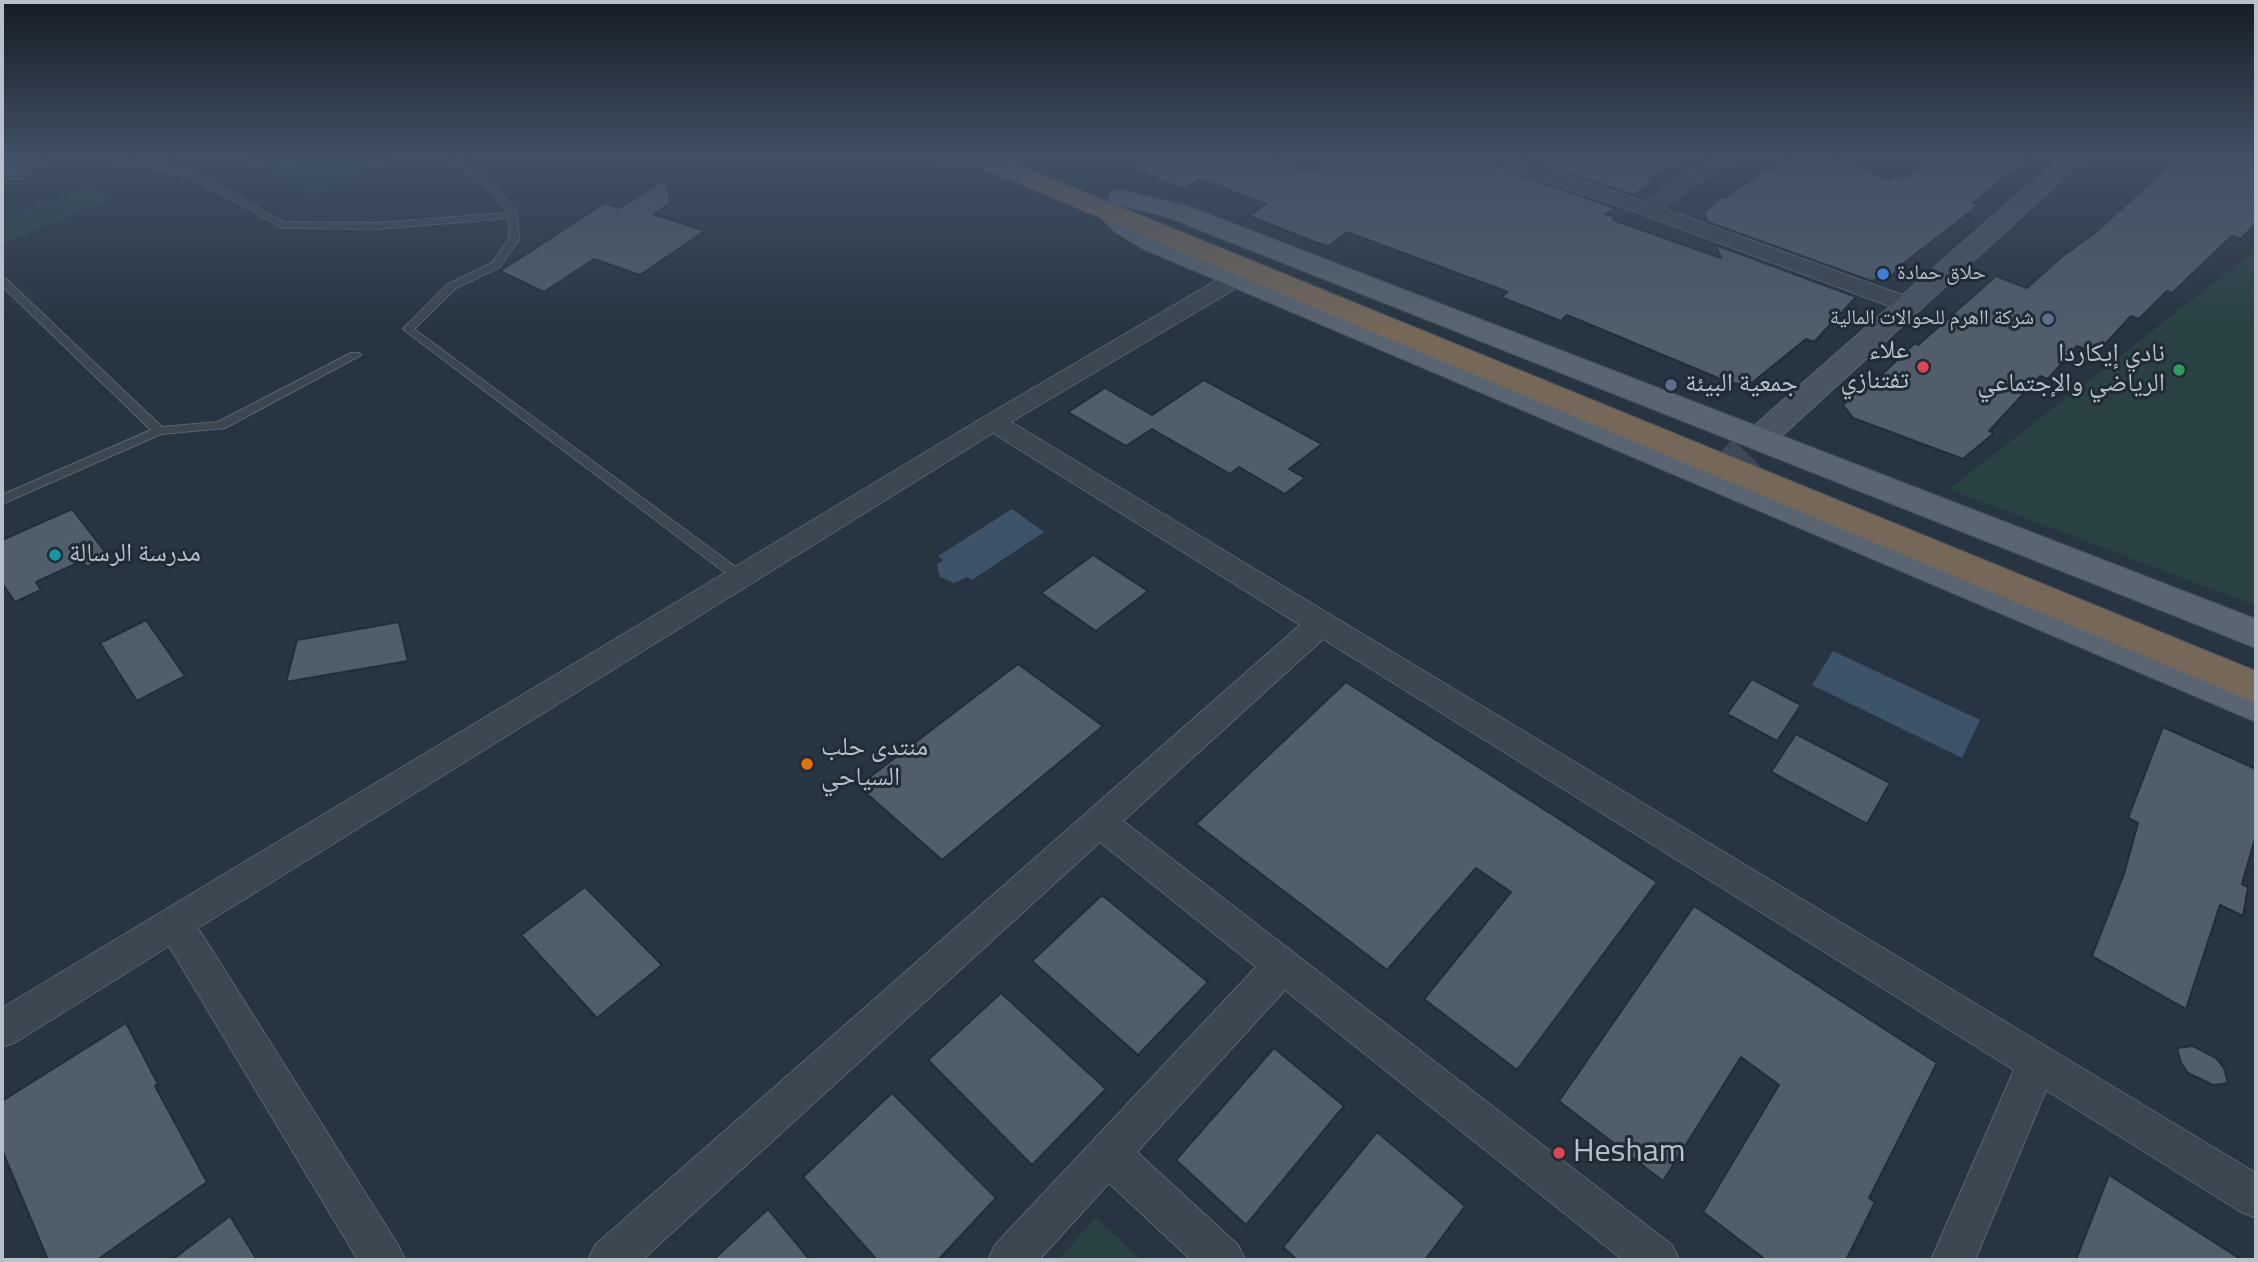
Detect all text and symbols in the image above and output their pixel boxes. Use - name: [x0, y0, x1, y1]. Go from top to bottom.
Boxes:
- place label: حلاق حمادة: [1897, 261, 1986, 287]
- marker: حلاق حمادة: [1875, 266, 1891, 282]
- place label: شركة ااهرم للحوالات المالية: [1830, 306, 2034, 332]
- marker: شركة ااهرم للحوالات المالية: [2040, 311, 2056, 327]
- place label: علاء تفتنازي: [1840, 336, 1909, 398]
- place label: نادي إيكاردا الرياضي والإجتماعي: [1977, 339, 2165, 400]
- marker: علاء تفتنازي: [1915, 359, 1931, 375]
- marker: نادي إيكاردا الرياضي والإجتماعي: [2171, 362, 2187, 378]
- place label: جمعية البيئة: [1685, 369, 1798, 401]
- marker: جمعية البيئة: [1663, 377, 1679, 393]
- place label: مدرسة الرسالة: [69, 539, 201, 571]
- marker: مدرسة الرسالة: [47, 547, 63, 563]
- place label: منتدى حلب السياحي: [821, 733, 928, 794]
- marker: منتدى حلب السياحي: [799, 756, 815, 772]
- place label: Hesham: [1573, 1134, 1685, 1172]
- marker: Hesham: [1551, 1145, 1567, 1161]

